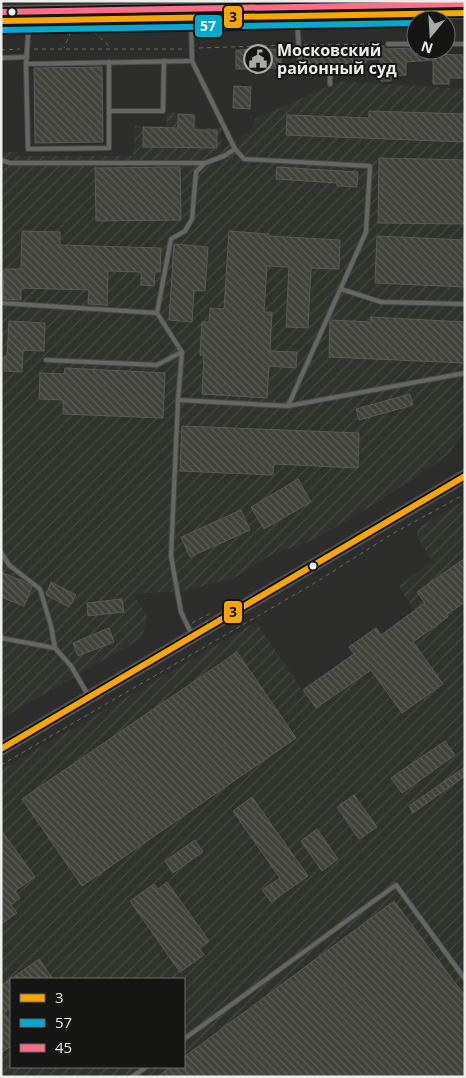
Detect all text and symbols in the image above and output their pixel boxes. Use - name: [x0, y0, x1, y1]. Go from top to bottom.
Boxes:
- line badge: 3: [223, 5, 243, 29]
- unlabelled marker: [7, 7, 17, 17]
- text: 3: [229, 7, 237, 26]
- north arrow: [406, 10, 456, 60]
- line badge: 57: [194, 14, 223, 38]
- text: 57: [200, 16, 216, 35]
- text: N: [418, 37, 435, 59]
- place label: Московский районный суд: [277, 39, 397, 79]
- public building icon: Московский районный суд: [243, 44, 273, 74]
- unlabelled marker: [308, 561, 318, 571]
- line badge: 3: [223, 600, 243, 624]
- text: 3: [229, 602, 237, 621]
- legend: [10, 978, 185, 1068]
- text: 3: [55, 987, 64, 1007]
- text: 57: [55, 1012, 72, 1032]
- text: 45: [55, 1037, 72, 1057]

